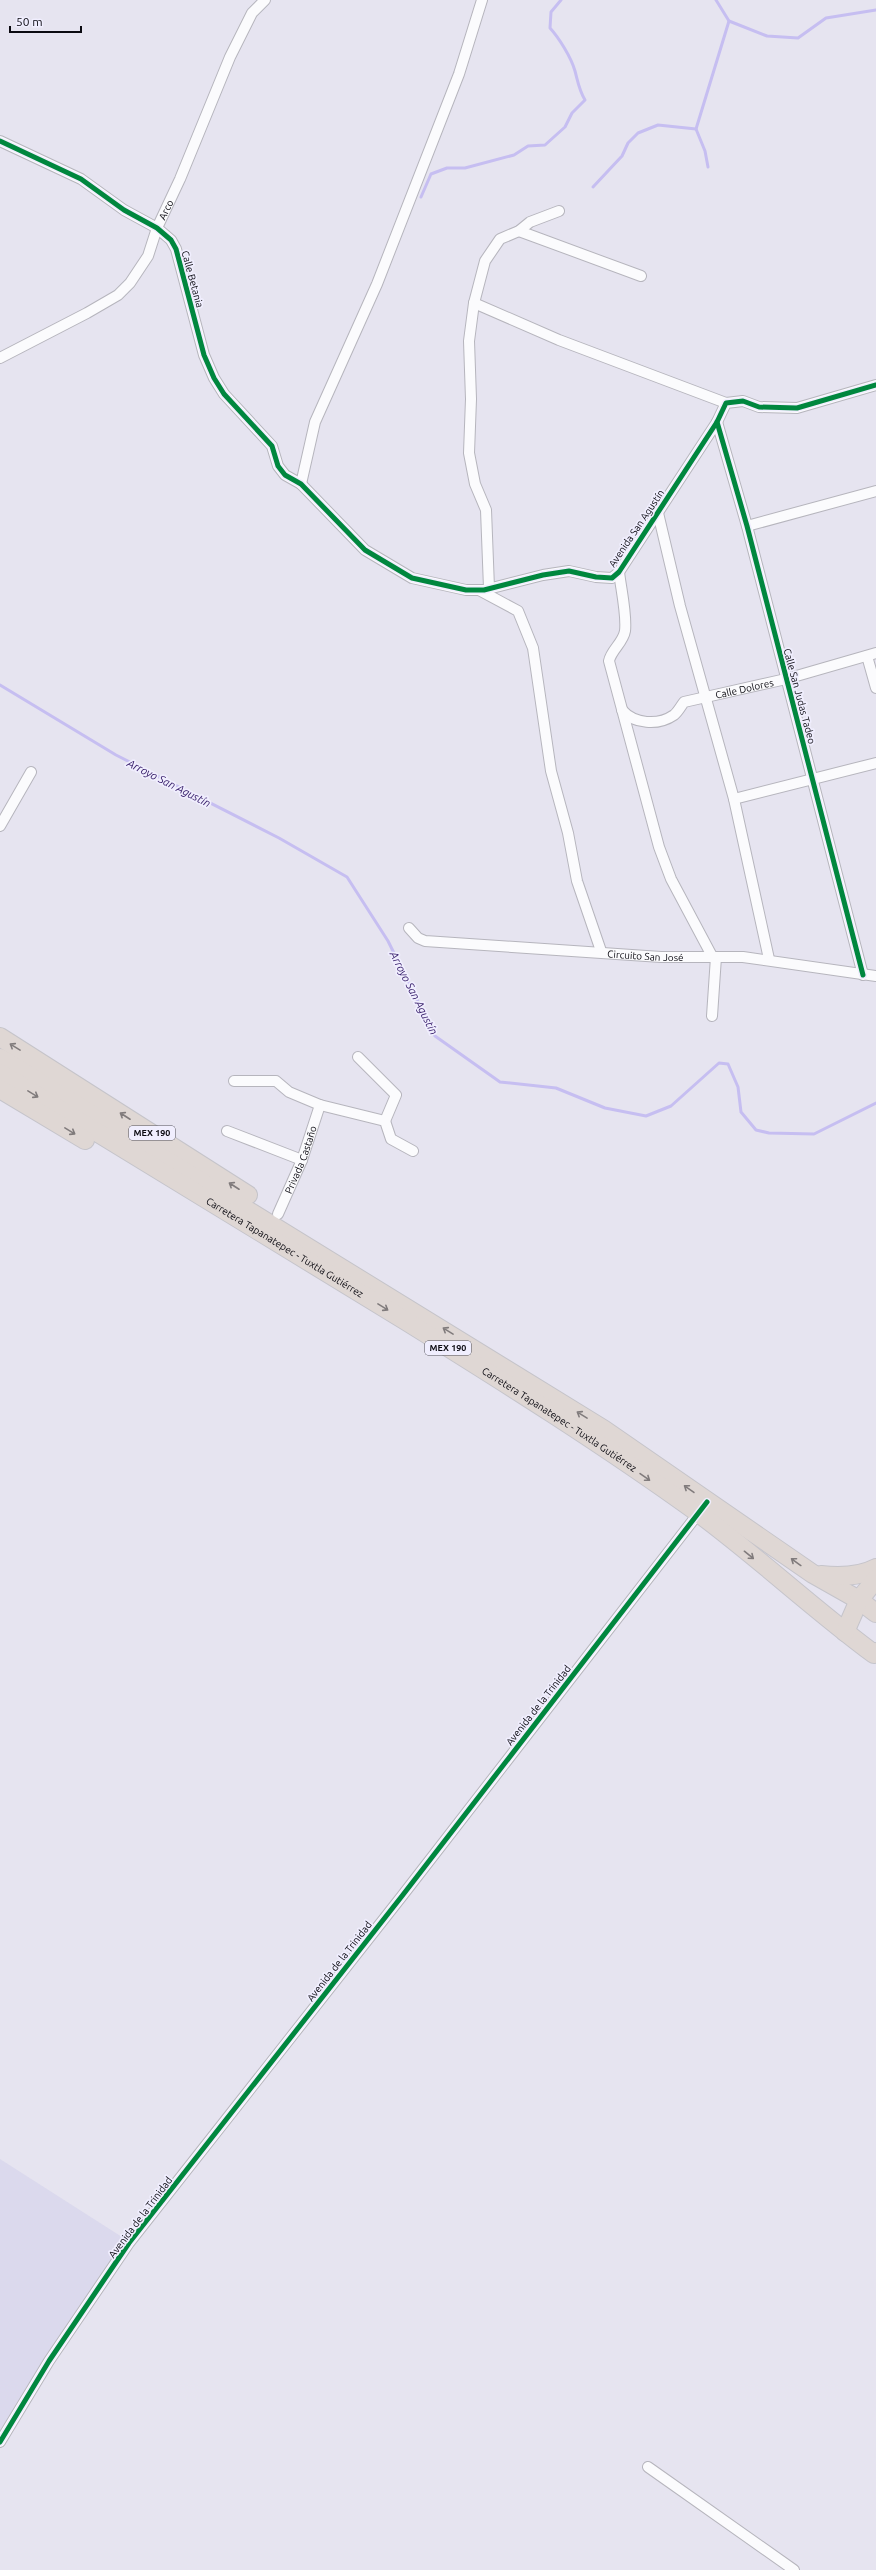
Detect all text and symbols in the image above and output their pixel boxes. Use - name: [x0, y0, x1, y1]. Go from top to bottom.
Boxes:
- scale bar: [10, 8, 81, 34]
- text: 50 m: [16, 15, 43, 28]
- street label: Arco: [157, 198, 176, 222]
- street label: Calle Betania: [180, 249, 205, 309]
- street label: Avenida San Agustín: [606, 488, 666, 569]
- street label: Calle San Judas Tadeo: [781, 647, 818, 745]
- street label: Calle Dolores: [714, 677, 775, 701]
- water label: Arroyo San Agustín: [124, 756, 213, 809]
- water label: Arroyo San Agustín: [387, 948, 440, 1037]
- street label: Circuito San José: [607, 948, 684, 963]
- one-way arrow: [9, 1042, 21, 1050]
- one-way arrow: [27, 1090, 39, 1098]
- one-way arrow: [120, 1112, 131, 1120]
- street label: Privada Castaño: [283, 1124, 319, 1195]
- road number: MEX 190: [129, 1126, 175, 1140]
- one-way arrow: [64, 1127, 76, 1135]
- one-way arrow: [229, 1182, 240, 1190]
- street label: Carretera Tapanatepec - Tuxtla Gutiérrez: [204, 1195, 366, 1300]
- one-way arrow: [377, 1304, 389, 1312]
- one-way arrow: [442, 1327, 453, 1336]
- road number: MEX 190: [425, 1341, 471, 1355]
- street label: Carretera Tapanatepec - Tuxtla Gutiérrez: [480, 1365, 639, 1474]
- one-way arrow: [576, 1411, 587, 1419]
- one-way arrow: [640, 1473, 651, 1481]
- one-way arrow: [683, 1485, 694, 1493]
- one-way arrow: [744, 1550, 755, 1559]
- one-way arrow: [791, 1557, 802, 1566]
- street label: Avenida de la Trinidad: [504, 1663, 573, 1747]
- street label: Avenida de la Trinidad: [305, 1919, 374, 2003]
- street label: Avenida de la Trinidad: [106, 2175, 174, 2260]

